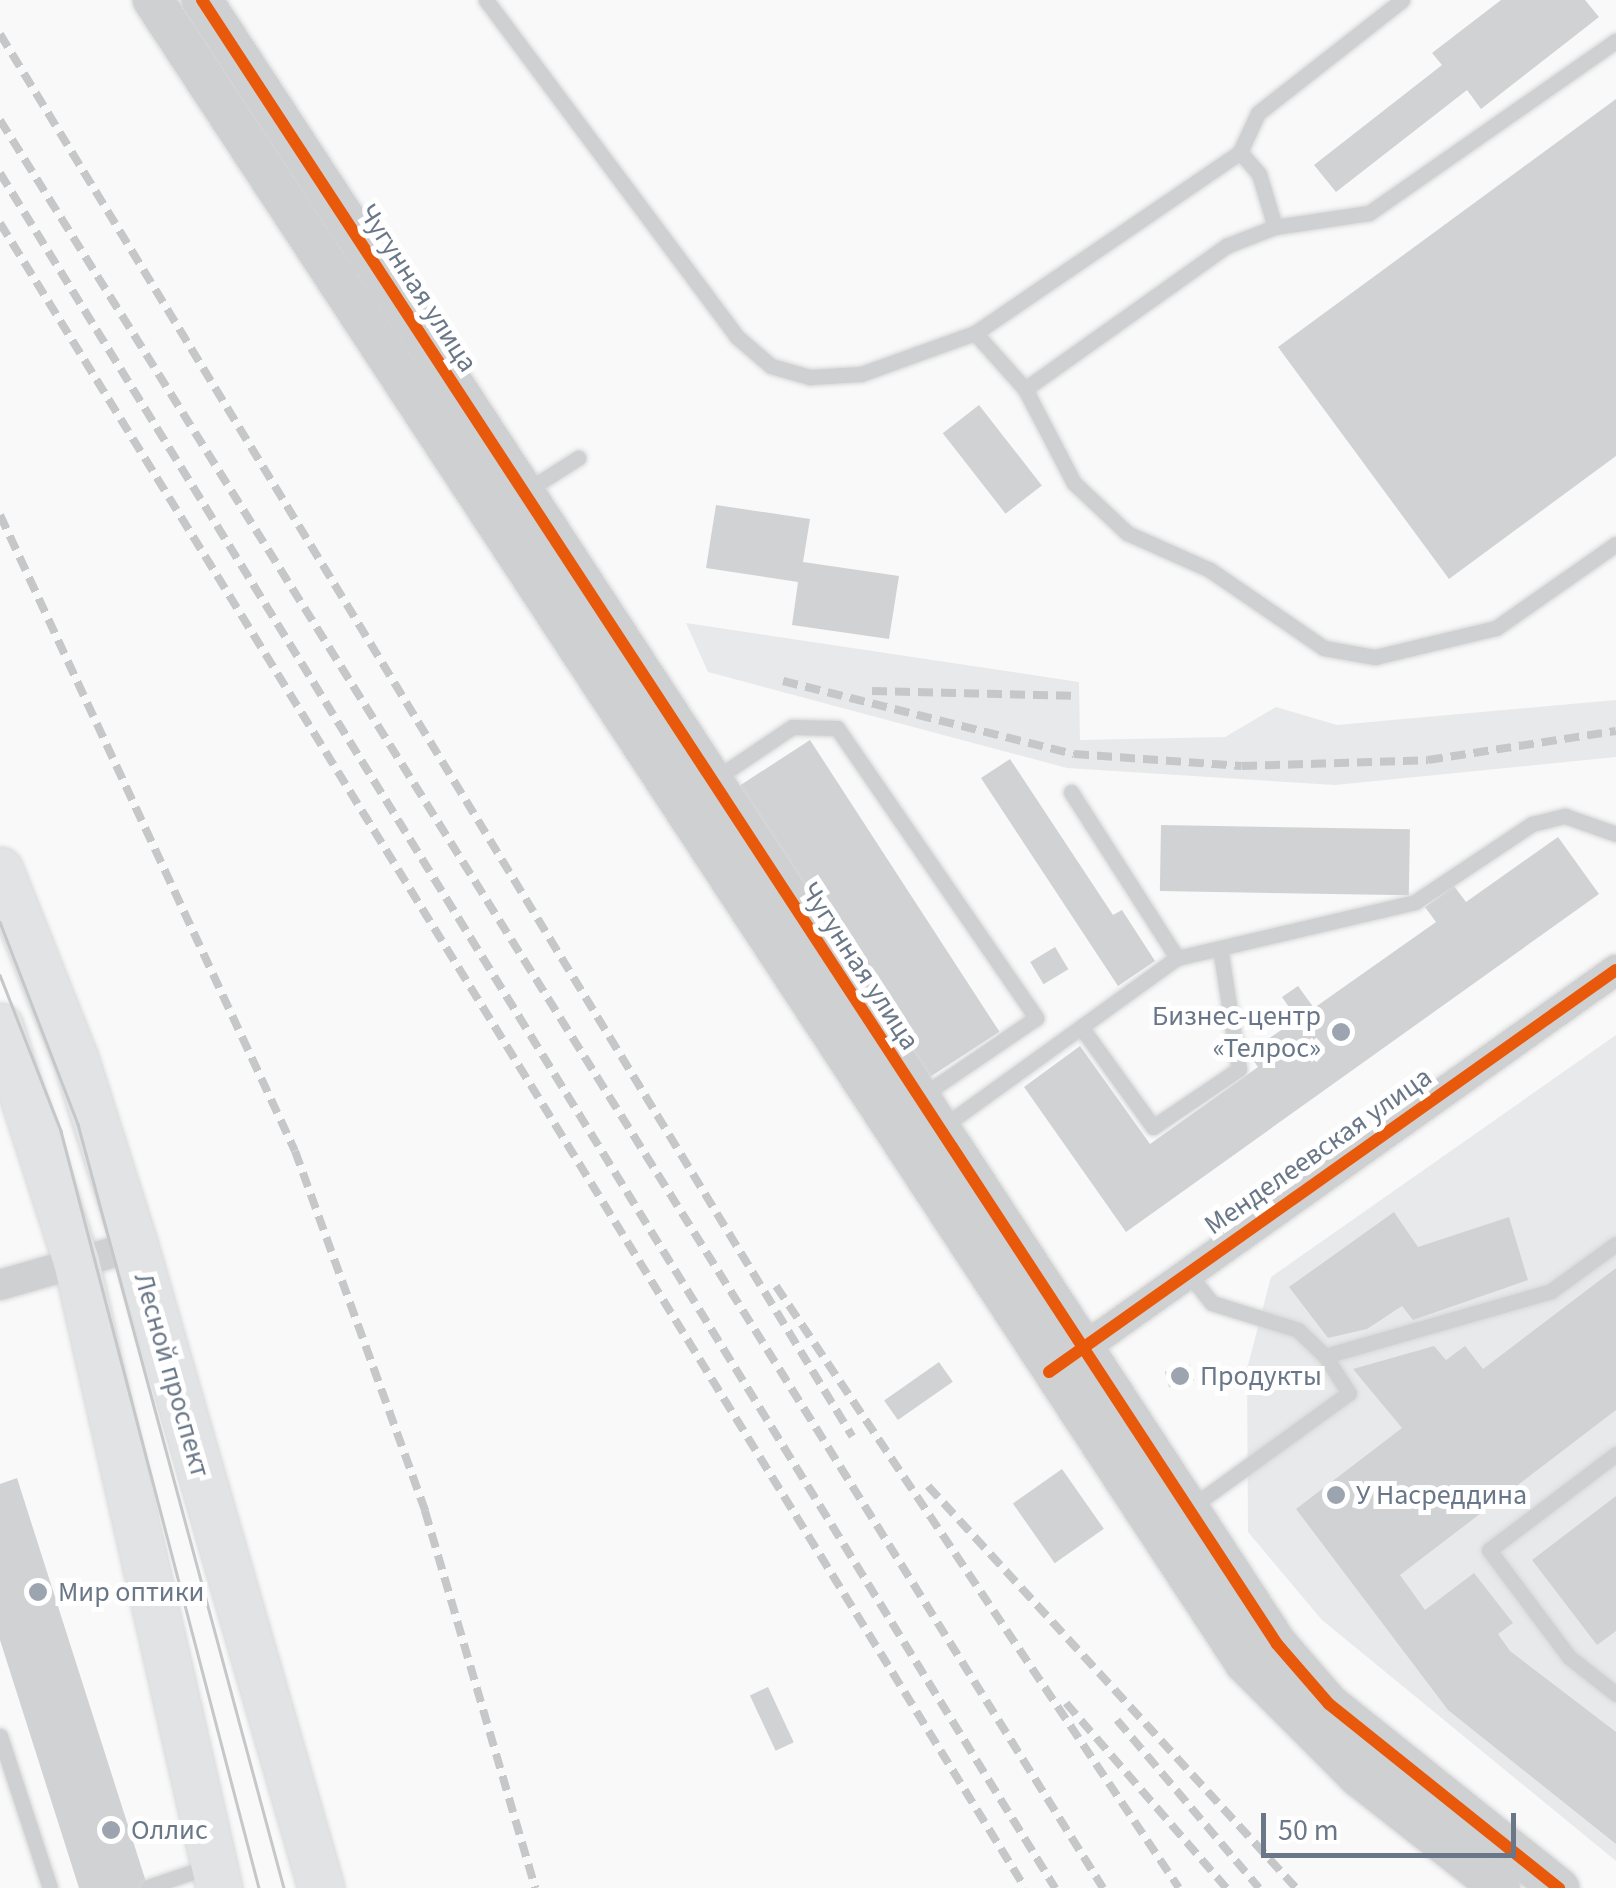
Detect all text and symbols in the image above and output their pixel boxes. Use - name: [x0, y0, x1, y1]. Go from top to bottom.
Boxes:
- street label: Чугунная улица: [351, 198, 485, 378]
- street label: Чугунная улица: [793, 876, 927, 1056]
- place label: Бизнес-центр «Телрос»: [1152, 999, 1321, 1065]
- marker: Бизнес-центр «Телрос»: [1330, 1021, 1352, 1043]
- street label: Менделеевская улица: [1198, 1060, 1438, 1242]
- street label: Лесной проспект: [127, 1269, 217, 1481]
- place label: Продукты: [1200, 1359, 1322, 1393]
- marker: Продукты: [1169, 1365, 1191, 1387]
- place label: У Насреддина: [1356, 1478, 1527, 1512]
- marker: У Насреддина: [1325, 1484, 1347, 1506]
- place label: Мир оптики: [58, 1575, 204, 1609]
- marker: Мир оптики: [27, 1581, 49, 1603]
- scale bar: [1266, 1793, 1521, 1855]
- text: 50 m: [1278, 1809, 1339, 1852]
- place label: Оллис: [131, 1813, 208, 1847]
- marker: Оллис: [100, 1819, 122, 1841]

